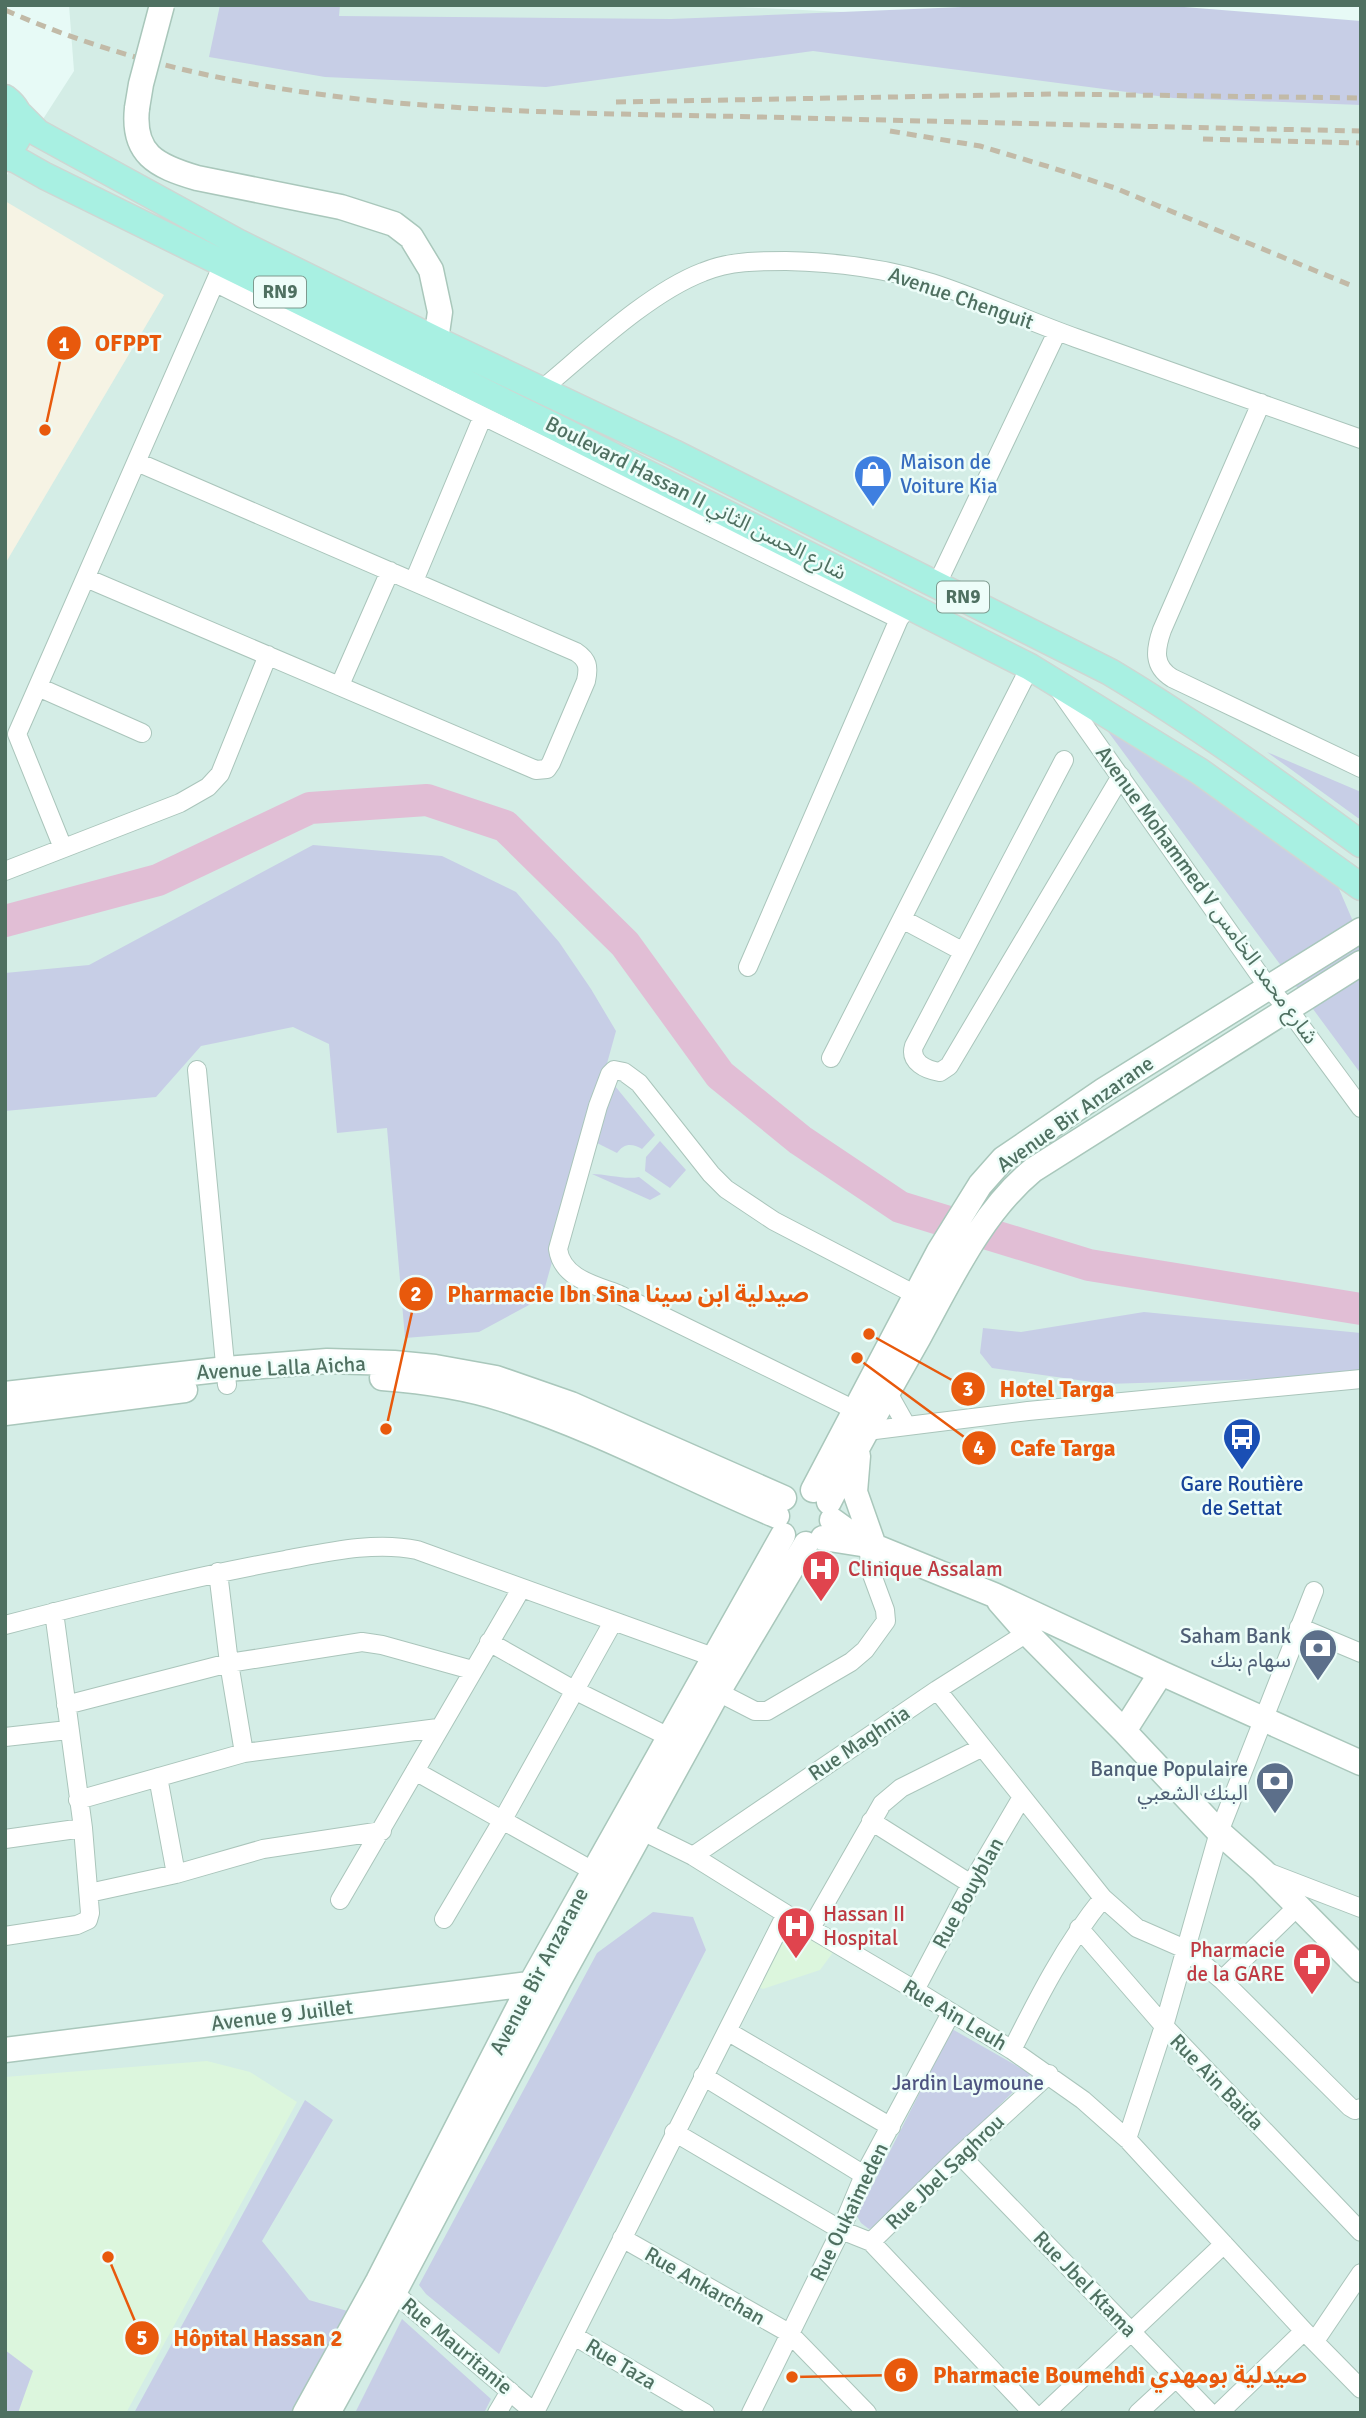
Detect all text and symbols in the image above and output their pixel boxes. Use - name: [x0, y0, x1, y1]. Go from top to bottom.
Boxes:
- street label: Avenue Chenguit: [885, 261, 1037, 335]
- road number: RN9: [254, 276, 306, 308]
- callout: OFPPT: [46, 321, 176, 365]
- text: OFPPT: [95, 329, 162, 358]
- text: 1: [58, 331, 70, 357]
- street label: Boulevard Hassan II شارع الحسن الثاني: [540, 411, 851, 588]
- place label: Maison de Voiture Kia: [900, 449, 998, 499]
- shop icon: Maison de Voiture Kia: [852, 453, 894, 508]
- road number: RN9: [937, 582, 989, 612]
- street label: Avenue Mohammed V شارع محمد الخامس: [1088, 741, 1324, 1050]
- street label: Avenue Bir Anzarane: [992, 1050, 1158, 1178]
- callout: Pharmacie Ibn Sina صيدلية ابن سينا: [398, 1272, 823, 1316]
- text: Pharmacie Ibn Sina صيدلية ابن سينا: [447, 1280, 809, 1309]
- text: 2: [410, 1281, 422, 1307]
- street label: Avenue Lalla Aicha: [196, 1351, 366, 1385]
- callout: Hotel Targa: [951, 1367, 1129, 1411]
- text: Hotel Targa: [1000, 1375, 1115, 1404]
- text: 3: [962, 1376, 974, 1402]
- bus stop icon: Gare Routière de Settat: [1221, 1416, 1263, 1471]
- callout: Cafe Targa: [962, 1426, 1130, 1470]
- text: Cafe Targa: [1010, 1434, 1116, 1463]
- text: 4: [973, 1435, 985, 1461]
- place label: Gare Routière de Settat: [1181, 1471, 1303, 1521]
- hospital icon: Clinique Assalam: [800, 1548, 842, 1603]
- place label: Clinique Assalam: [848, 1556, 1003, 1582]
- place label: Saham Bank سهام بنك: [1180, 1623, 1291, 1676]
- bank icon: Saham Bank سهام بنك: [1297, 1627, 1339, 1682]
- street label: Rue Maghnia: [803, 1700, 915, 1786]
- place label: Banque Populaire البنك الشعبي: [1090, 1756, 1248, 1809]
- bank icon: Banque Populaire البنك الشعبي: [1254, 1760, 1296, 1815]
- street label: Rue Bouyblan: [927, 1833, 1009, 1953]
- street label: Avenue Bir Anzarane: [484, 1883, 594, 2059]
- place label: Hassan II Hospital: [823, 1901, 905, 1951]
- hospital icon: Hassan II Hospital: [775, 1905, 817, 1960]
- place label: Pharmacie de la GARE: [1186, 1937, 1285, 1987]
- pharmacy icon: Pharmacie de la GARE: [1291, 1941, 1333, 1996]
- street label: Rue Ain Leuh: [898, 1974, 1012, 2056]
- street label: Avenue 9 Juillet: [210, 1993, 354, 2037]
- street label: Rue Ain Baida: [1165, 2028, 1269, 2136]
- park label: Jardin Laymoune: [892, 2070, 1044, 2096]
- street label: Rue Jbel Saghrou: [880, 2109, 1010, 2235]
- street label: Rue Oukaimeden: [804, 2138, 894, 2286]
- street label: Rue Jbel Ktama: [1028, 2225, 1142, 2343]
- street label: Rue Ankarchan: [640, 2241, 770, 2331]
- street label: Rue Mauritanie: [396, 2292, 518, 2400]
- callout: Hôpital Hassan 2: [124, 2316, 357, 2360]
- text: Hôpital Hassan 2: [173, 2324, 343, 2353]
- text: 5: [136, 2325, 148, 2351]
- street label: Rue Taza: [581, 2333, 661, 2395]
- callout: Pharmacie Boumehdi صيدلية بومهدي: [884, 2353, 1321, 2397]
- text: Pharmacie Boumehdi صيدلية بومهدي: [933, 2361, 1307, 2393]
- text: 6: [895, 2362, 907, 2388]

